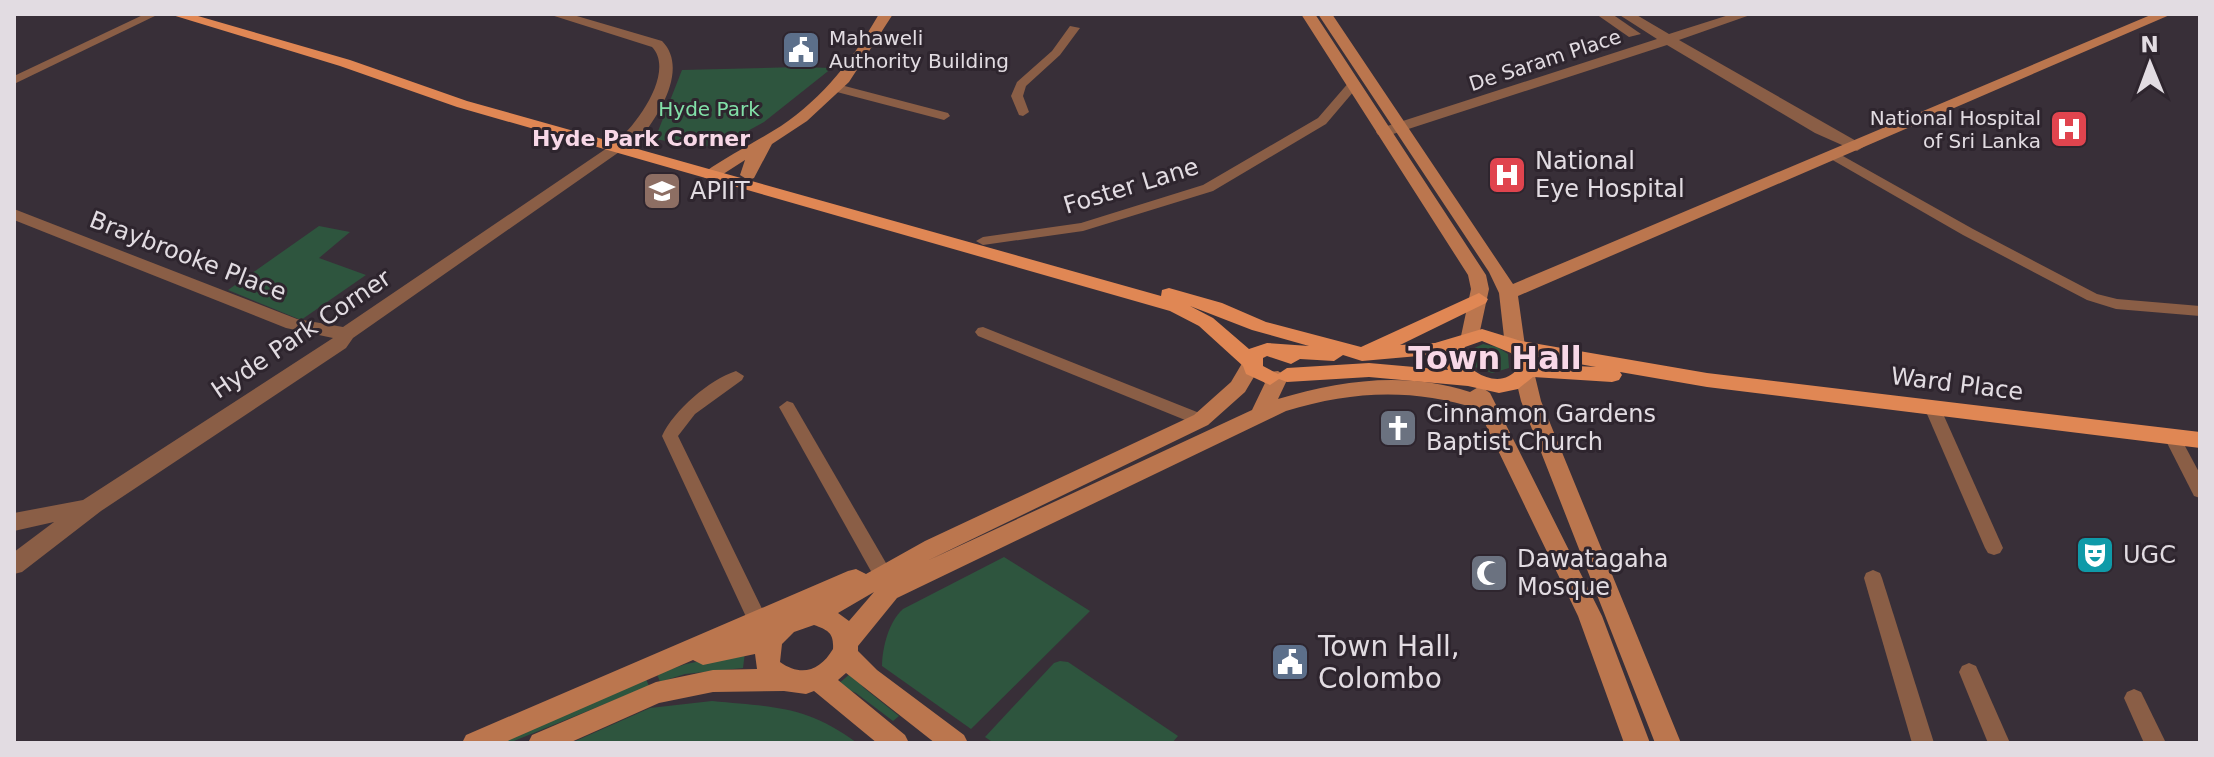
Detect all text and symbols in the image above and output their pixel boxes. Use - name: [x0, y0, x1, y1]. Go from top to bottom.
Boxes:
- street label: De Saram Place: [1466, 24, 1624, 96]
- north arrow: [2110, 24, 2190, 104]
- place label: Mahaweli Authority Building: [829, 26, 1009, 73]
- public building icon: Mahaweli Authority Building: [780, 29, 822, 71]
- text: N: [2140, 32, 2159, 57]
- park label: Hyde Park: [658, 97, 760, 121]
- place label: National Hospital of Sri Lanka: [1870, 106, 2041, 153]
- hospital icon: National Hospital of Sri Lanka: [2048, 108, 2090, 150]
- district label: Hyde Park Corner: [532, 126, 750, 151]
- place label: National Eye Hospital: [1535, 147, 1685, 203]
- street label: Foster Lane: [1060, 152, 1202, 220]
- hospital icon: National Eye Hospital: [1486, 154, 1528, 196]
- school or university icon: APIIT: [641, 170, 683, 212]
- place label: APIIT: [690, 177, 750, 205]
- street label: Braybrooke Place: [86, 206, 290, 306]
- street label: Hyde Park Corner: [206, 264, 396, 404]
- district label: Town Hall: [1408, 339, 1582, 377]
- street label: Ward Place: [1889, 362, 2025, 406]
- place label: Cinnamon Gardens Baptist Church: [1426, 400, 1656, 456]
- church icon: Cinnamon Gardens Baptist Church: [1377, 407, 1419, 449]
- theatre icon: UGC: [2074, 534, 2116, 576]
- place label: UGC: [2123, 541, 2176, 569]
- place label: Dawatagaha Mosque: [1517, 545, 1669, 601]
- mosque icon: Dawatagaha Mosque: [1468, 552, 1510, 594]
- place label: Town Hall, Colombo: [1317, 630, 1460, 695]
- public building icon: Town Hall, Colombo: [1269, 641, 1311, 683]

